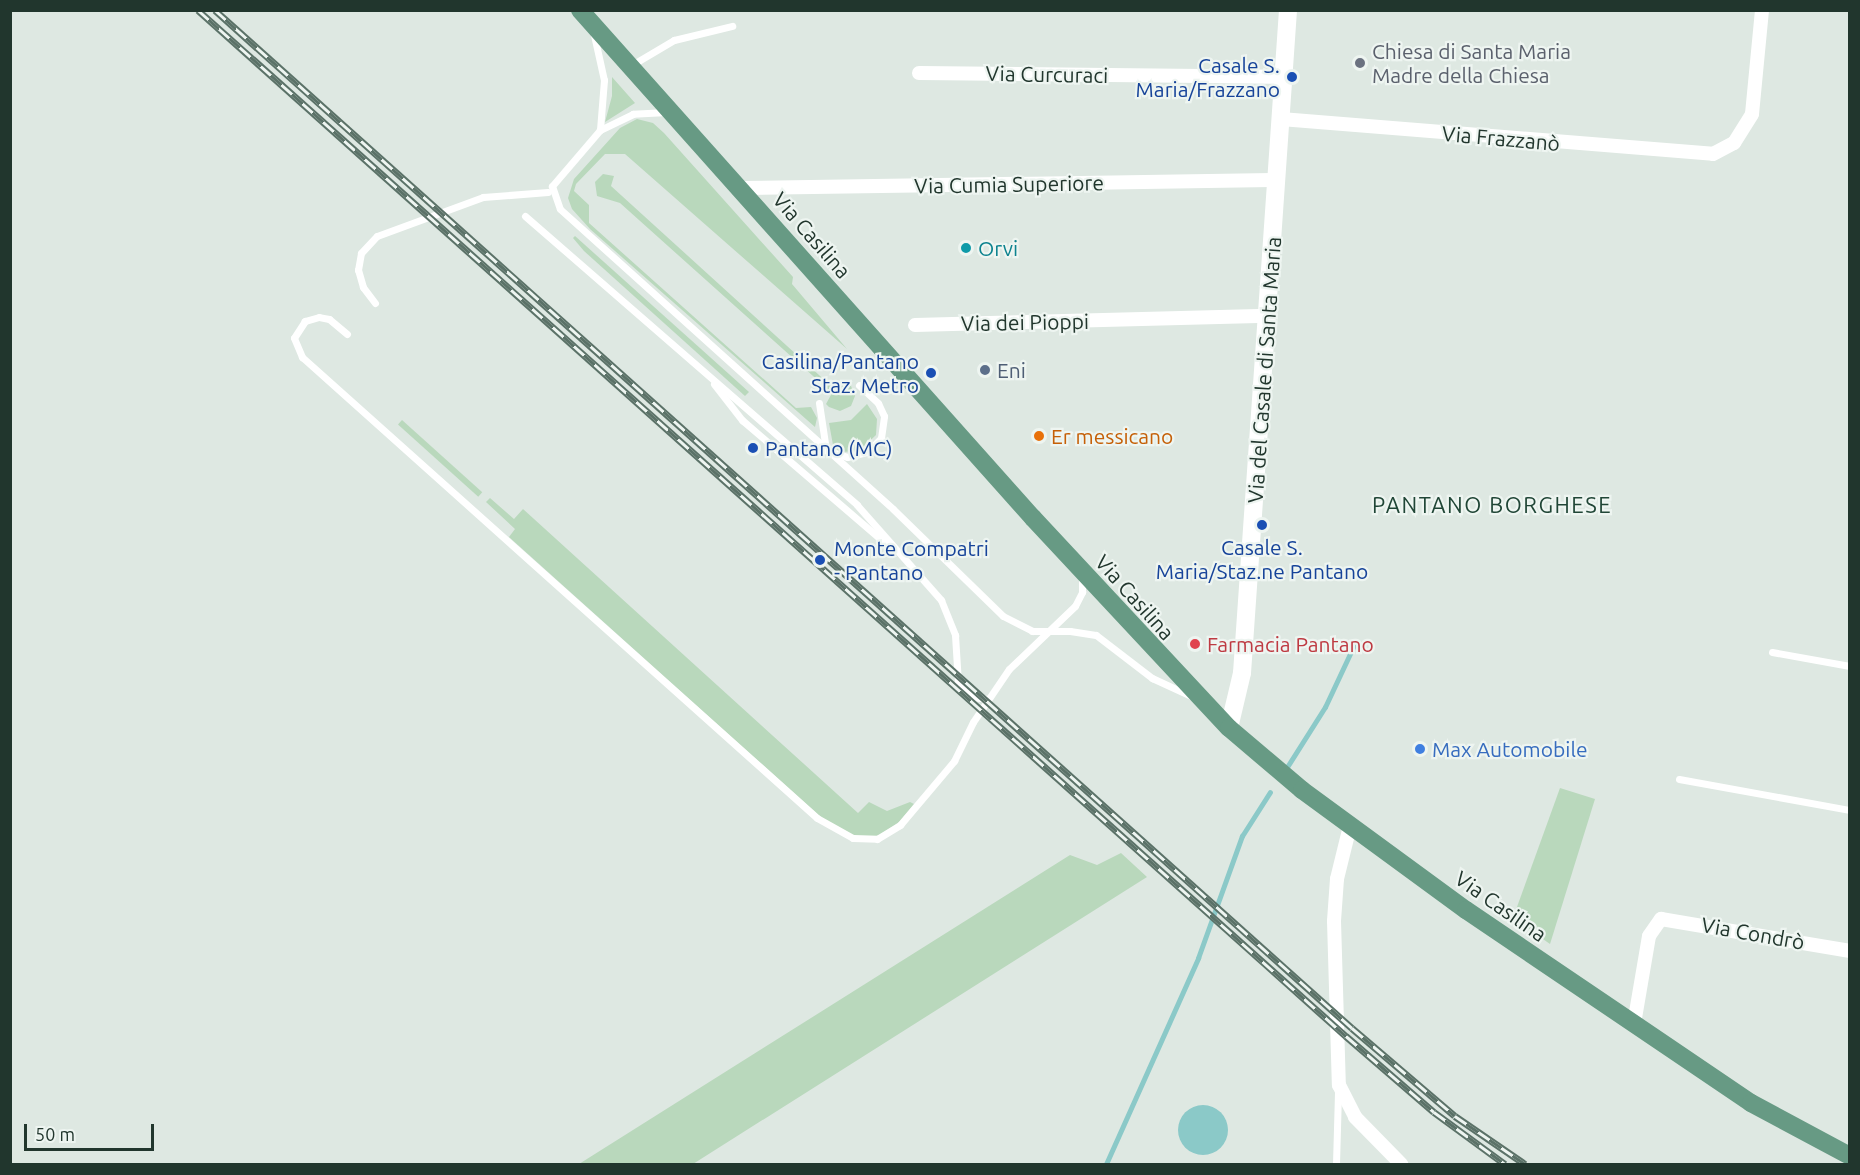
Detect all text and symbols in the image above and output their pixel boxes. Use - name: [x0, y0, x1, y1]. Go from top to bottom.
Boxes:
- place label: Chiesa di Santa Maria Madre della Chiesa: [1372, 38, 1571, 88]
- place label: Casale S. Maria/Frazzano: [1136, 52, 1280, 102]
- marker: Chiesa di Santa Maria Madre della Chiesa: [1353, 56, 1367, 70]
- street label: Via Curcuraci: [985, 60, 1109, 88]
- marker: Casale S. Maria/Frazzano: [1285, 70, 1299, 84]
- street label: Via Frazzanò: [1441, 120, 1561, 156]
- street label: Via Cumia Superiore: [914, 170, 1104, 198]
- street label: Via Casilina: [768, 187, 856, 283]
- place label: Orvi: [978, 235, 1018, 261]
- street label: Via del Casale di Santa Maria: [1242, 236, 1286, 504]
- marker: Orvi: [959, 241, 973, 255]
- street label: Via dei Pioppi: [961, 308, 1089, 336]
- place label: Casilina/Pantano Staz. Metro: [762, 348, 919, 398]
- place label: Eni: [997, 357, 1026, 383]
- marker: Eni: [978, 363, 992, 377]
- marker: Casilina/Pantano Staz. Metro: [924, 366, 938, 380]
- place label: Er messicano: [1051, 423, 1173, 449]
- marker: Er messicano: [1032, 429, 1046, 443]
- place label: Pantano (MC): [765, 435, 893, 461]
- marker: Pantano (MC): [746, 441, 760, 455]
- district label: PANTANO BORGHESE: [1372, 492, 1612, 518]
- marker: Casale S. Maria/Staz.ne Pantano: [1255, 518, 1269, 532]
- place label: Casale S. Maria/Staz.ne Pantano: [1156, 534, 1368, 584]
- place label: Monte Compatri - Pantano: [834, 535, 989, 585]
- street label: Via Casilina: [1090, 549, 1180, 645]
- marker: Monte Compatri - Pantano: [811, 551, 829, 569]
- place label: Farmacia Pantano: [1207, 631, 1374, 657]
- marker: Farmacia Pantano: [1188, 637, 1202, 651]
- place label: Max Automobile: [1432, 736, 1587, 762]
- marker: Max Automobile: [1413, 742, 1427, 756]
- street label: Via Casilina: [1450, 865, 1552, 947]
- street label: Via Condrò: [1699, 912, 1807, 954]
- scale bar: [27, 1112, 158, 1150]
- text: 50 m: [35, 1124, 75, 1144]

